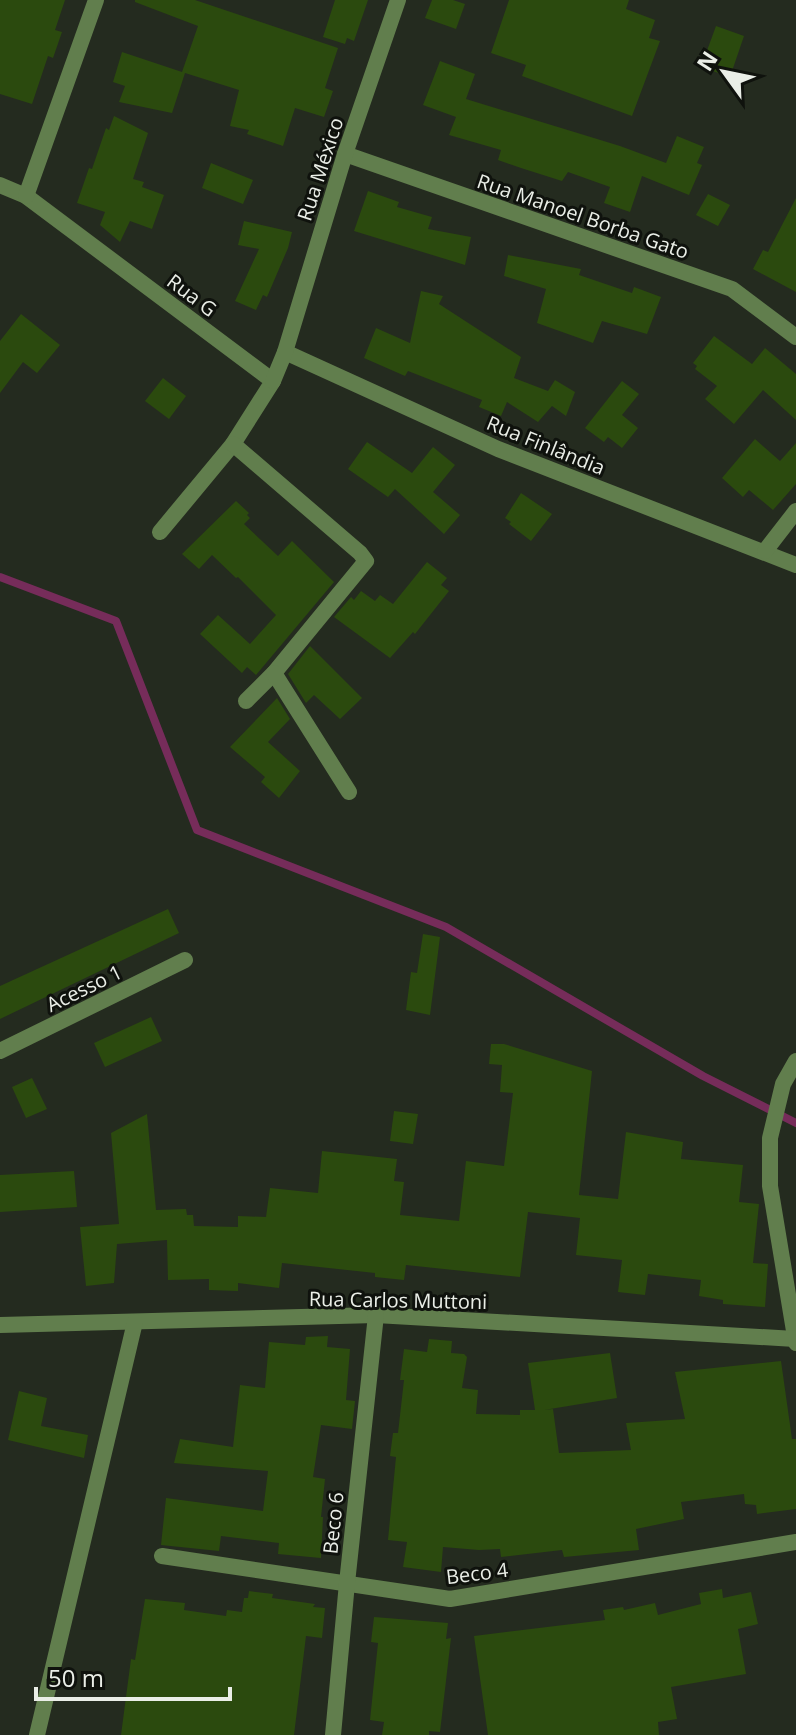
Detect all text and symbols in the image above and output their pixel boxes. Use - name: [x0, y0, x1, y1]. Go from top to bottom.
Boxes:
- north arrow: [684, 32, 764, 112]
- text: N: [689, 45, 724, 76]
- street label: Rua México: [291, 114, 349, 224]
- street label: Rua Manoel Borba Gato: [474, 167, 692, 265]
- street label: Rua G: [162, 268, 222, 322]
- street label: Rua Finlândia: [483, 409, 609, 481]
- street label: Acesso 1: [42, 958, 126, 1018]
- street label: Rua Carlos Muttoni: [309, 1285, 487, 1315]
- street label: Beco 6: [316, 1491, 350, 1555]
- street label: Beco 4: [444, 1556, 510, 1590]
- scale bar: [36, 1651, 230, 1701]
- text: 50 m: [48, 1661, 104, 1694]

